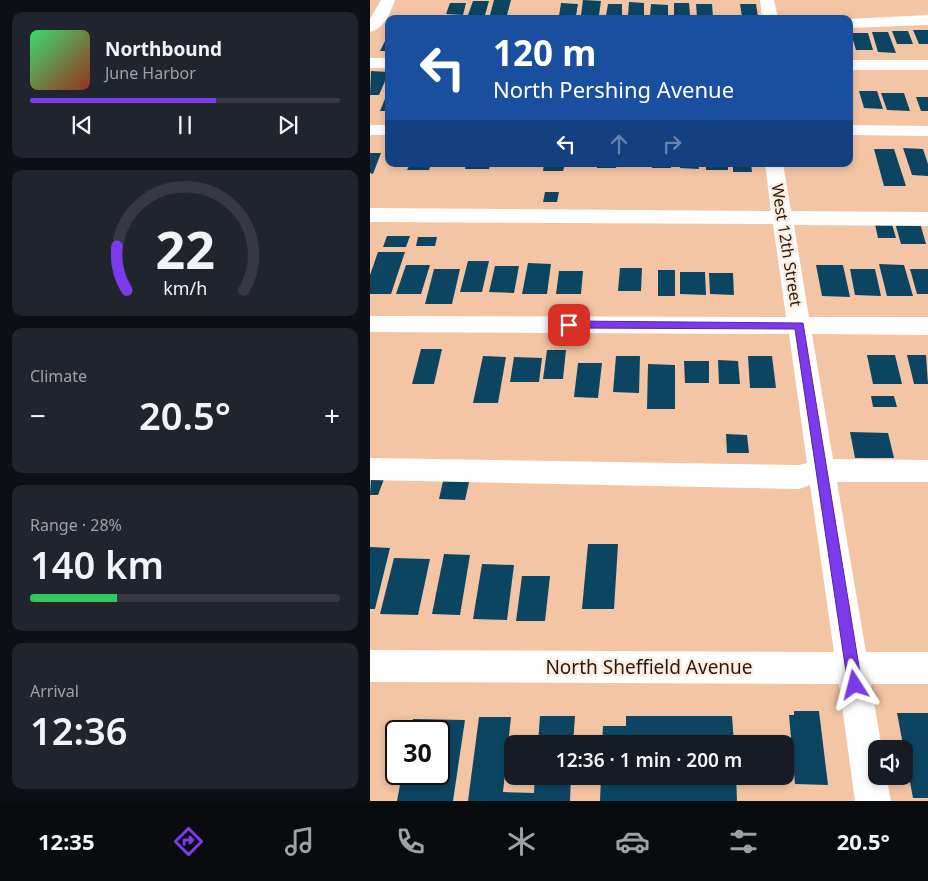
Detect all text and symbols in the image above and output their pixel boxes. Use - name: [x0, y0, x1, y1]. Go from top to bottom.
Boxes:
- text: 120 m: [493, 29, 596, 76]
- icon: left: [410, 35, 475, 100]
- text: Northbound: [105, 36, 222, 62]
- text: June Harbor: [105, 62, 196, 84]
- text: North Pershing Avenue: [493, 74, 734, 104]
- icon: previous: [68, 111, 96, 139]
- icon: pause: [171, 111, 199, 139]
- icon: next: [274, 111, 302, 139]
- icon: left: [552, 130, 580, 158]
- icon: ahead: [605, 130, 633, 158]
- icon: right: [658, 130, 686, 158]
- street label: West 12th Street: [766, 182, 808, 308]
- text: 22: [155, 213, 215, 284]
- text: km/h: [163, 276, 207, 300]
- pin: [548, 304, 590, 346]
- icon: arrive: [555, 311, 583, 339]
- text: Climate: [30, 365, 87, 387]
- text: 20.5°: [139, 389, 231, 441]
- text: −: [30, 396, 46, 434]
- text: +: [324, 396, 340, 434]
- text: Range · 28%: [30, 514, 122, 536]
- text: 140 km: [30, 538, 164, 590]
- street label: North Sheffield Avenue: [545, 654, 753, 680]
- position arrow: [828, 658, 880, 710]
- text: Arrival: [30, 680, 79, 702]
- text: 12:36: [30, 704, 127, 756]
- speed limit sign: 30: [385, 720, 450, 785]
- map controls: [868, 740, 913, 785]
- button: sound: [868, 740, 913, 785]
- text: 12:36 · 1 min · 200 m: [556, 747, 742, 773]
- icon: directions: [171, 824, 206, 859]
- icon: music: [282, 824, 317, 859]
- icon: phone: [393, 824, 428, 859]
- icon: climate: [504, 824, 539, 859]
- icon: car: [615, 824, 650, 859]
- icon: filters: [726, 824, 761, 859]
- text: 12:35: [38, 826, 95, 856]
- text: 20.5°: [837, 826, 890, 856]

